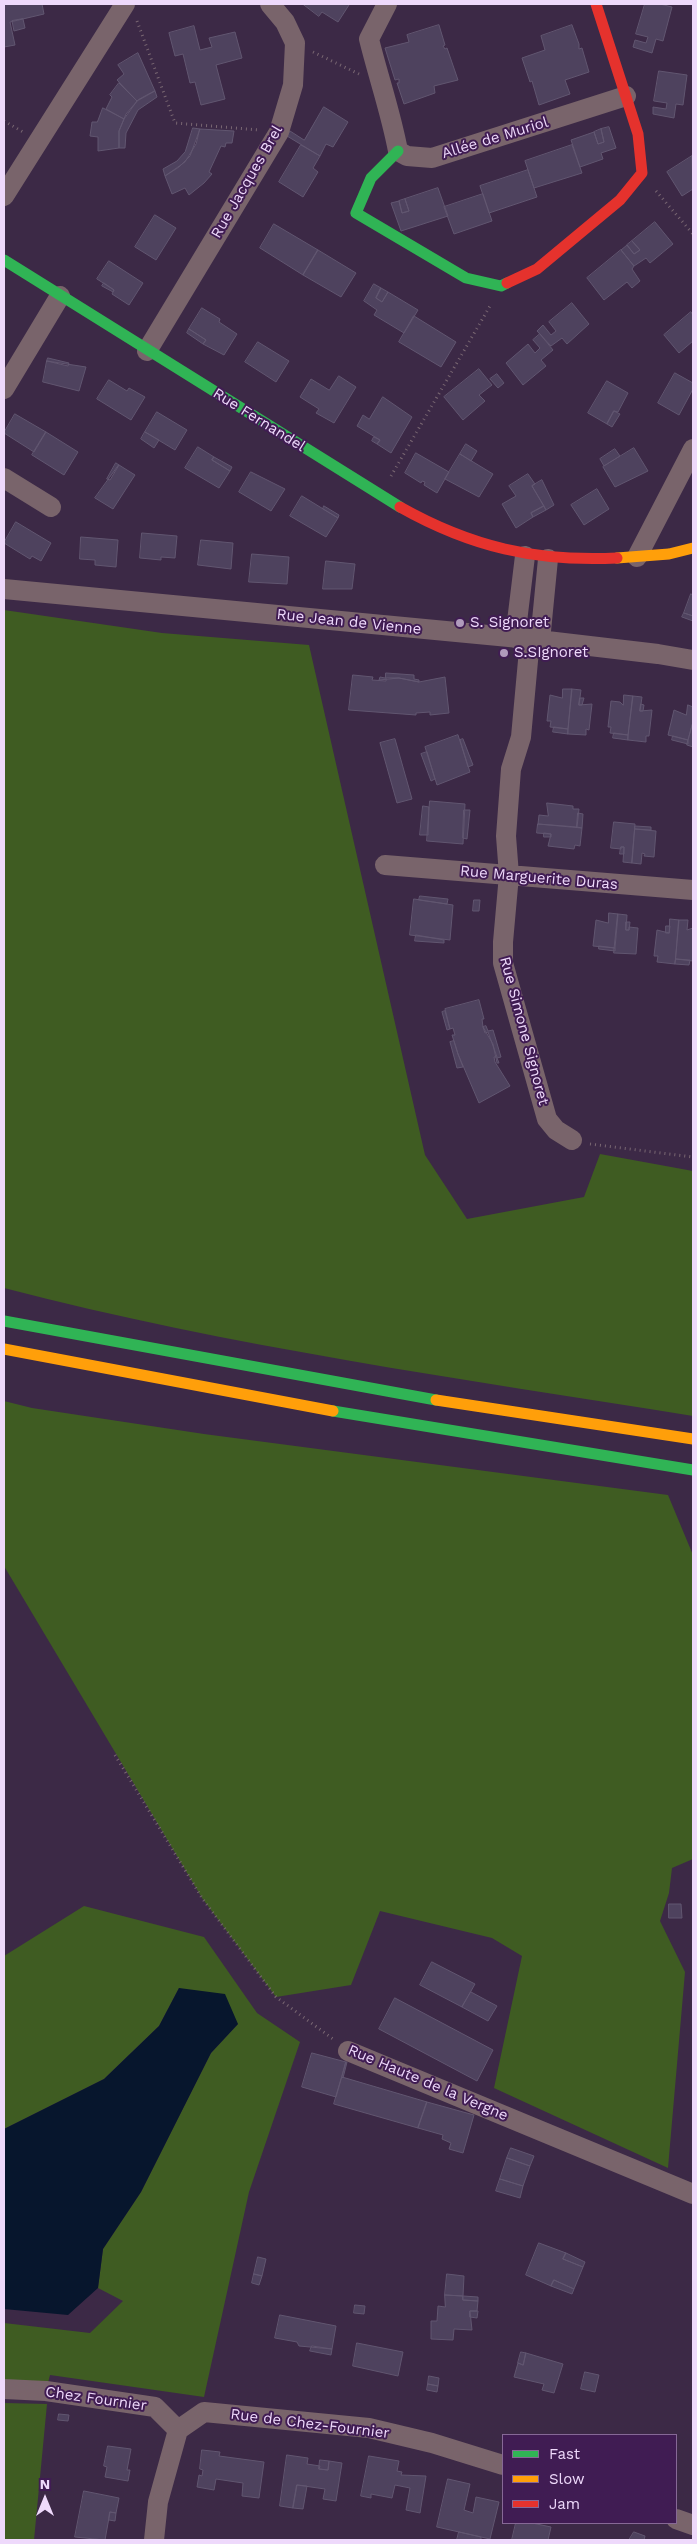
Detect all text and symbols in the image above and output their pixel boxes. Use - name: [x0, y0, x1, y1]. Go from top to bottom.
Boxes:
- street label: Allée de Muriol: [440, 113, 550, 163]
- street label: Rue Jacques Brel: [207, 122, 287, 242]
- street label: Rue Fernandel: [209, 384, 309, 456]
- street label: Rue Jean de Vienne: [276, 605, 422, 639]
- place label: S. Signoret: [470, 614, 549, 632]
- marker: S. Signoret: [454, 617, 466, 629]
- place label: S.SIgnoret: [514, 644, 588, 662]
- marker: S.SIgnoret: [498, 647, 510, 659]
- street label: Rue Marguerite Duras: [459, 862, 619, 894]
- street label: Rue Simone Signoret: [495, 955, 553, 1107]
- street label: Rue Haute de la Vergne: [345, 2041, 511, 2125]
- street label: Chez Fournier: [44, 2383, 148, 2415]
- street label: Rue de Chez-Fournier: [230, 2405, 390, 2443]
- legend: [502, 2434, 677, 2524]
- text: Fast: [549, 2445, 580, 2463]
- text: Slow: [549, 2470, 585, 2488]
- north arrow: [20, 2474, 70, 2524]
- text: N: [40, 2476, 50, 2492]
- text: Jam: [549, 2495, 580, 2513]

